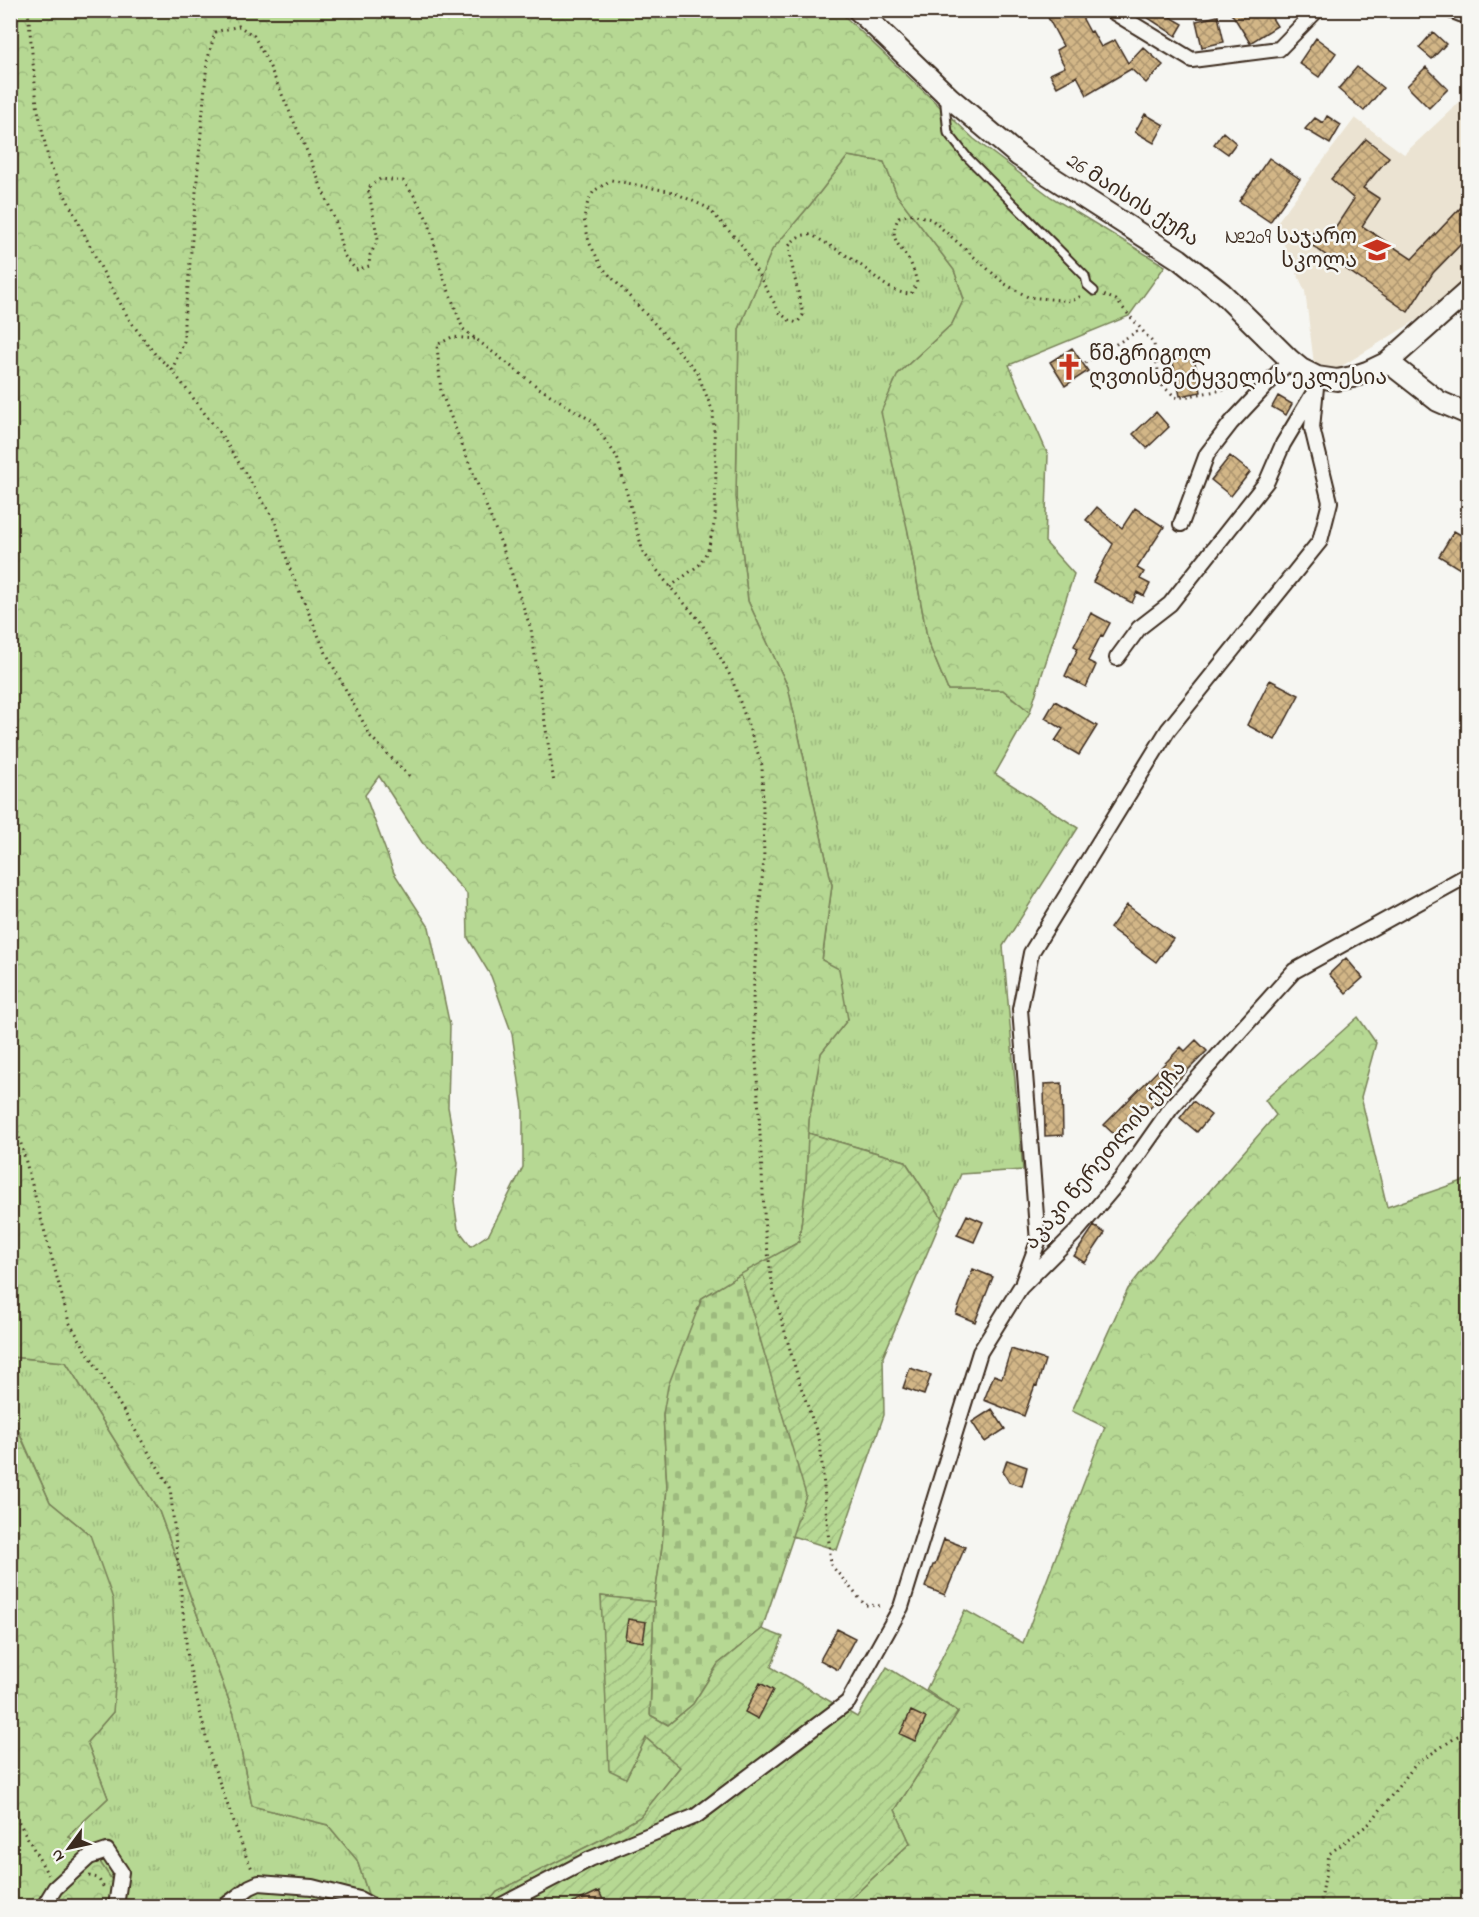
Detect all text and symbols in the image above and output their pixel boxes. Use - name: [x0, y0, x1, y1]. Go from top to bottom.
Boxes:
- street label: 26 მაისის ქუჩა: [1060, 147, 1204, 255]
- place label: №209 საჯარო სკოლა: [1225, 223, 1357, 277]
- school or university icon: №209 საჯარო სკოლა: [1362, 235, 1392, 265]
- place label: წმ.გრიგოლ ღვთისმეტყველის ეკლესია: [1089, 340, 1387, 394]
- church icon: წმ.გრიგოლ ღვთისმეტყველის ეკლესია: [1054, 352, 1084, 382]
- street label: აკაკი წერეთლის ქუჩა: [1018, 1055, 1194, 1257]
- north arrow: [39, 1818, 99, 1878]
- text: N: [45, 1844, 71, 1866]

